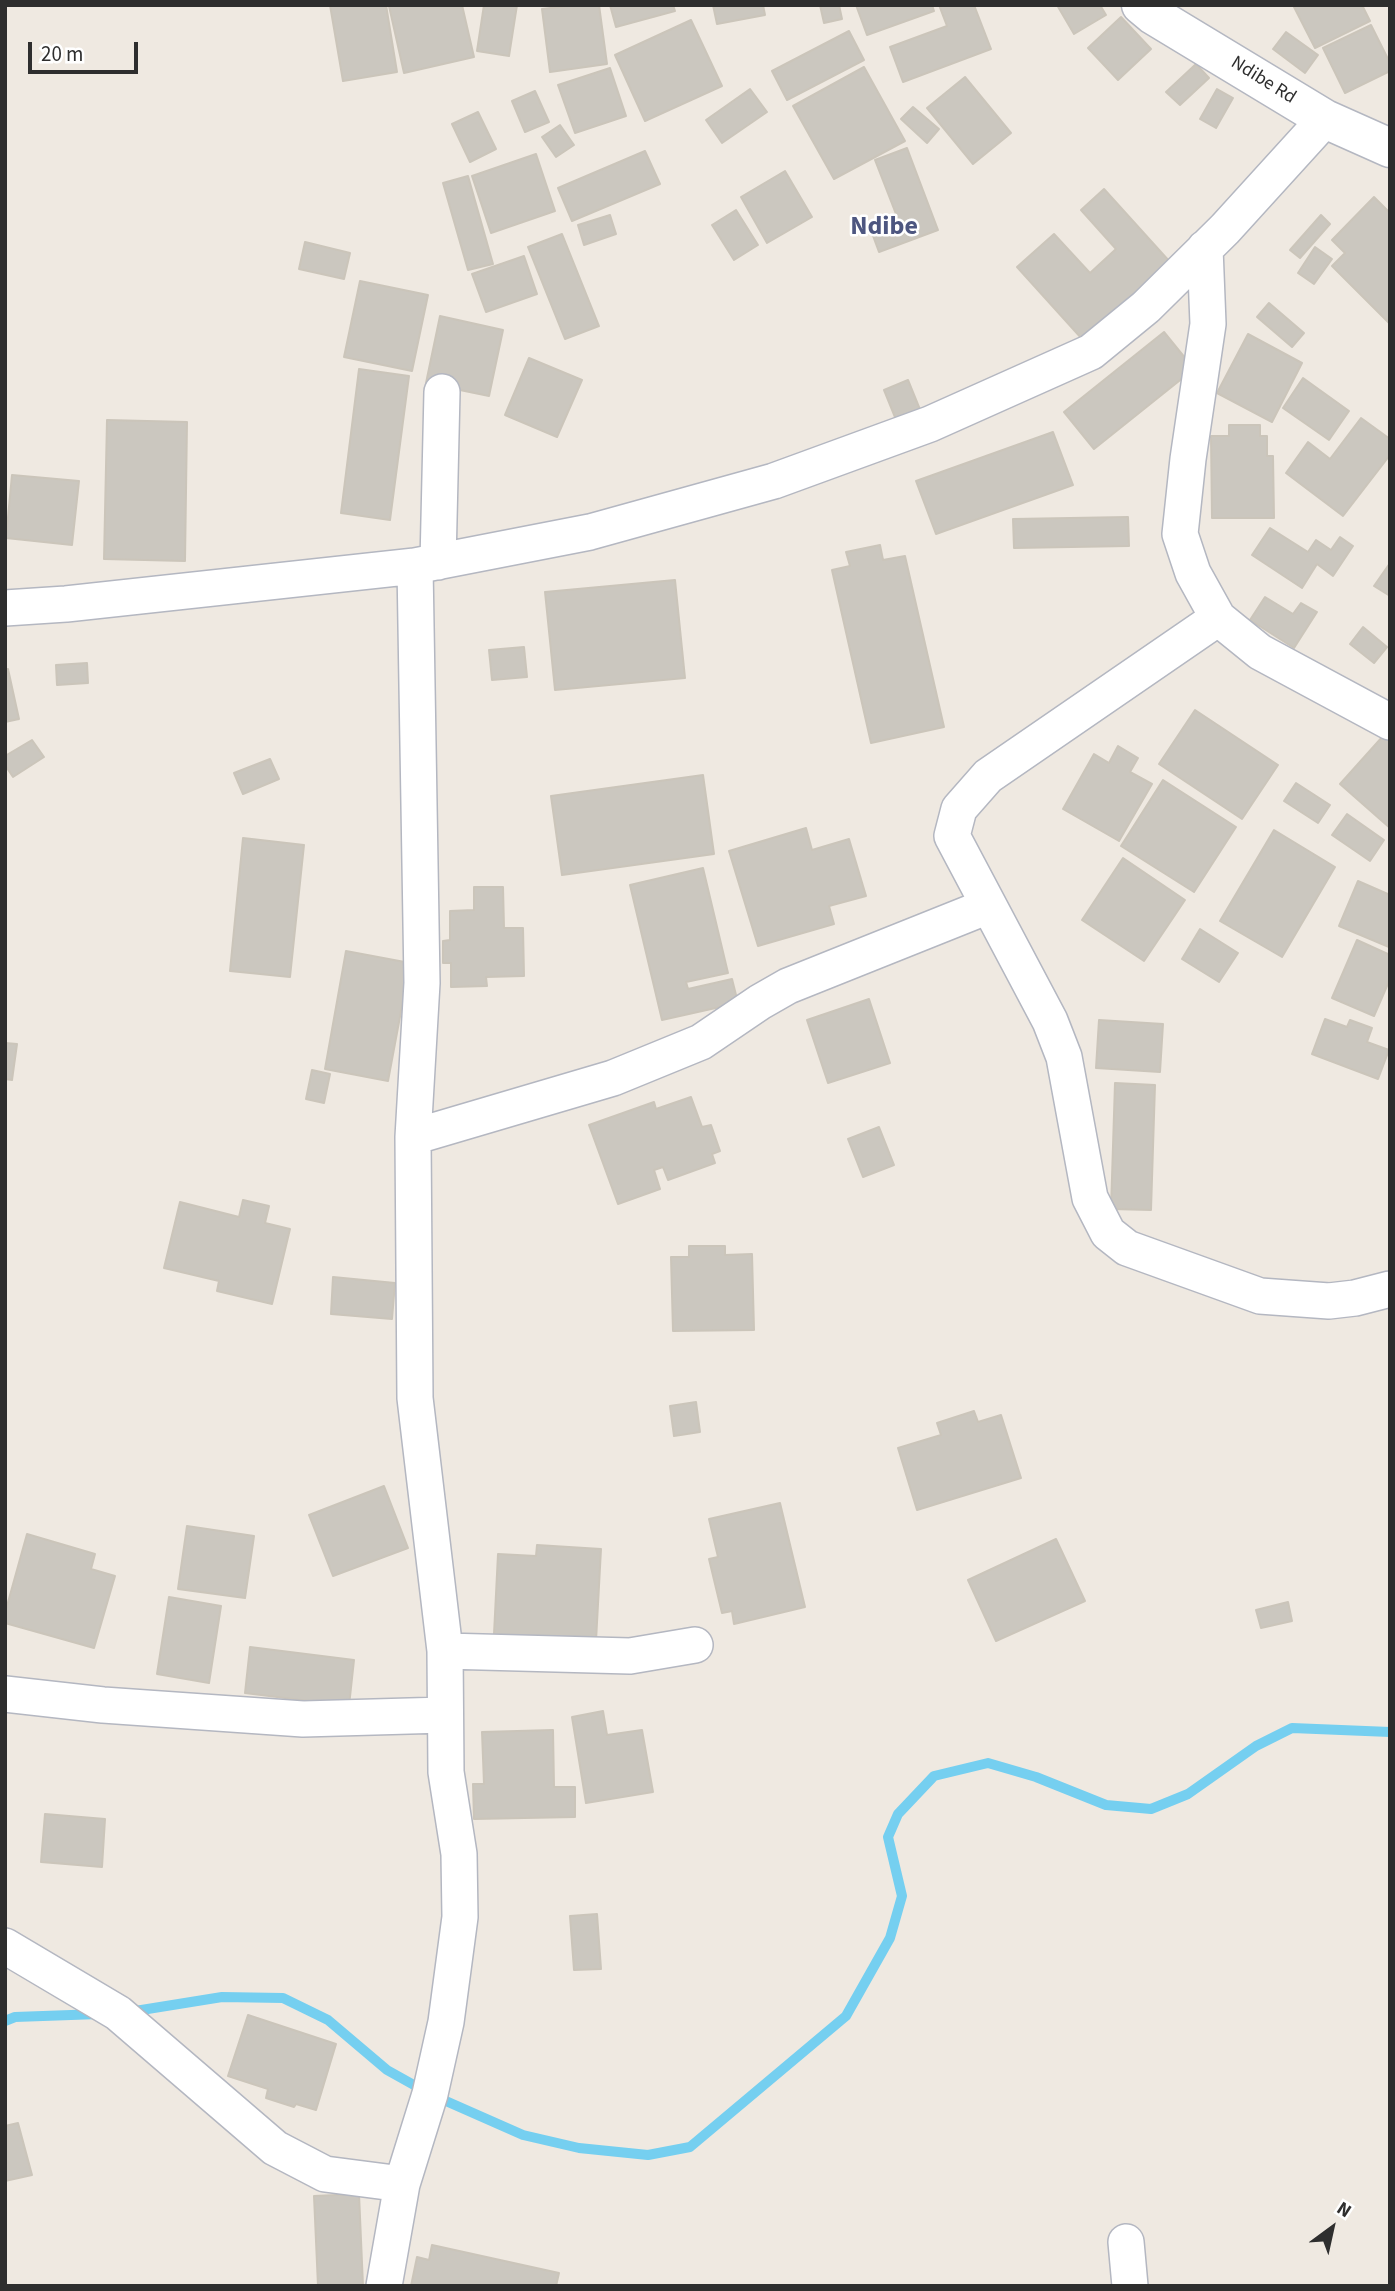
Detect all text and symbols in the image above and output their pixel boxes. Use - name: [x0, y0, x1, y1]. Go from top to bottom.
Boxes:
- scale bar: [32, 28, 142, 72]
- text: 20 m: [41, 39, 83, 69]
- street label: Ndibe Rd: [1226, 52, 1300, 110]
- district label: Ndibe: [850, 212, 918, 244]
- north arrow: [1297, 2193, 1367, 2263]
- text: N: [1331, 2195, 1356, 2225]

